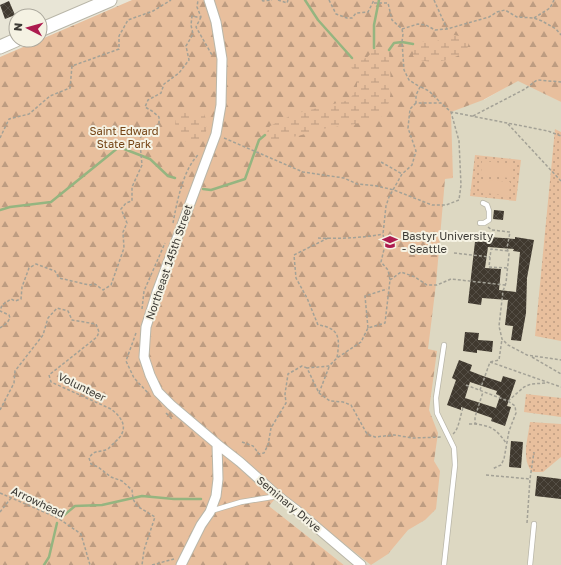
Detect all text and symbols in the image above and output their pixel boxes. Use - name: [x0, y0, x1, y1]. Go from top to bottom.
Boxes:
- north arrow: [8, 8, 48, 48]
- text: N: [11, 22, 24, 32]
- park label: Saint Edward State Park: [89, 124, 159, 150]
- street label: Northeast 145th Street: [143, 202, 194, 321]
- place label: Bastyr University - Seattle: [402, 229, 493, 255]
- school or university icon: Bastyr University - Seattle: [381, 233, 399, 251]
- street label: Volunteer: [56, 369, 109, 404]
- street label: Seminary Drive: [255, 473, 324, 534]
- street label: Arrowhead: [9, 484, 67, 520]

